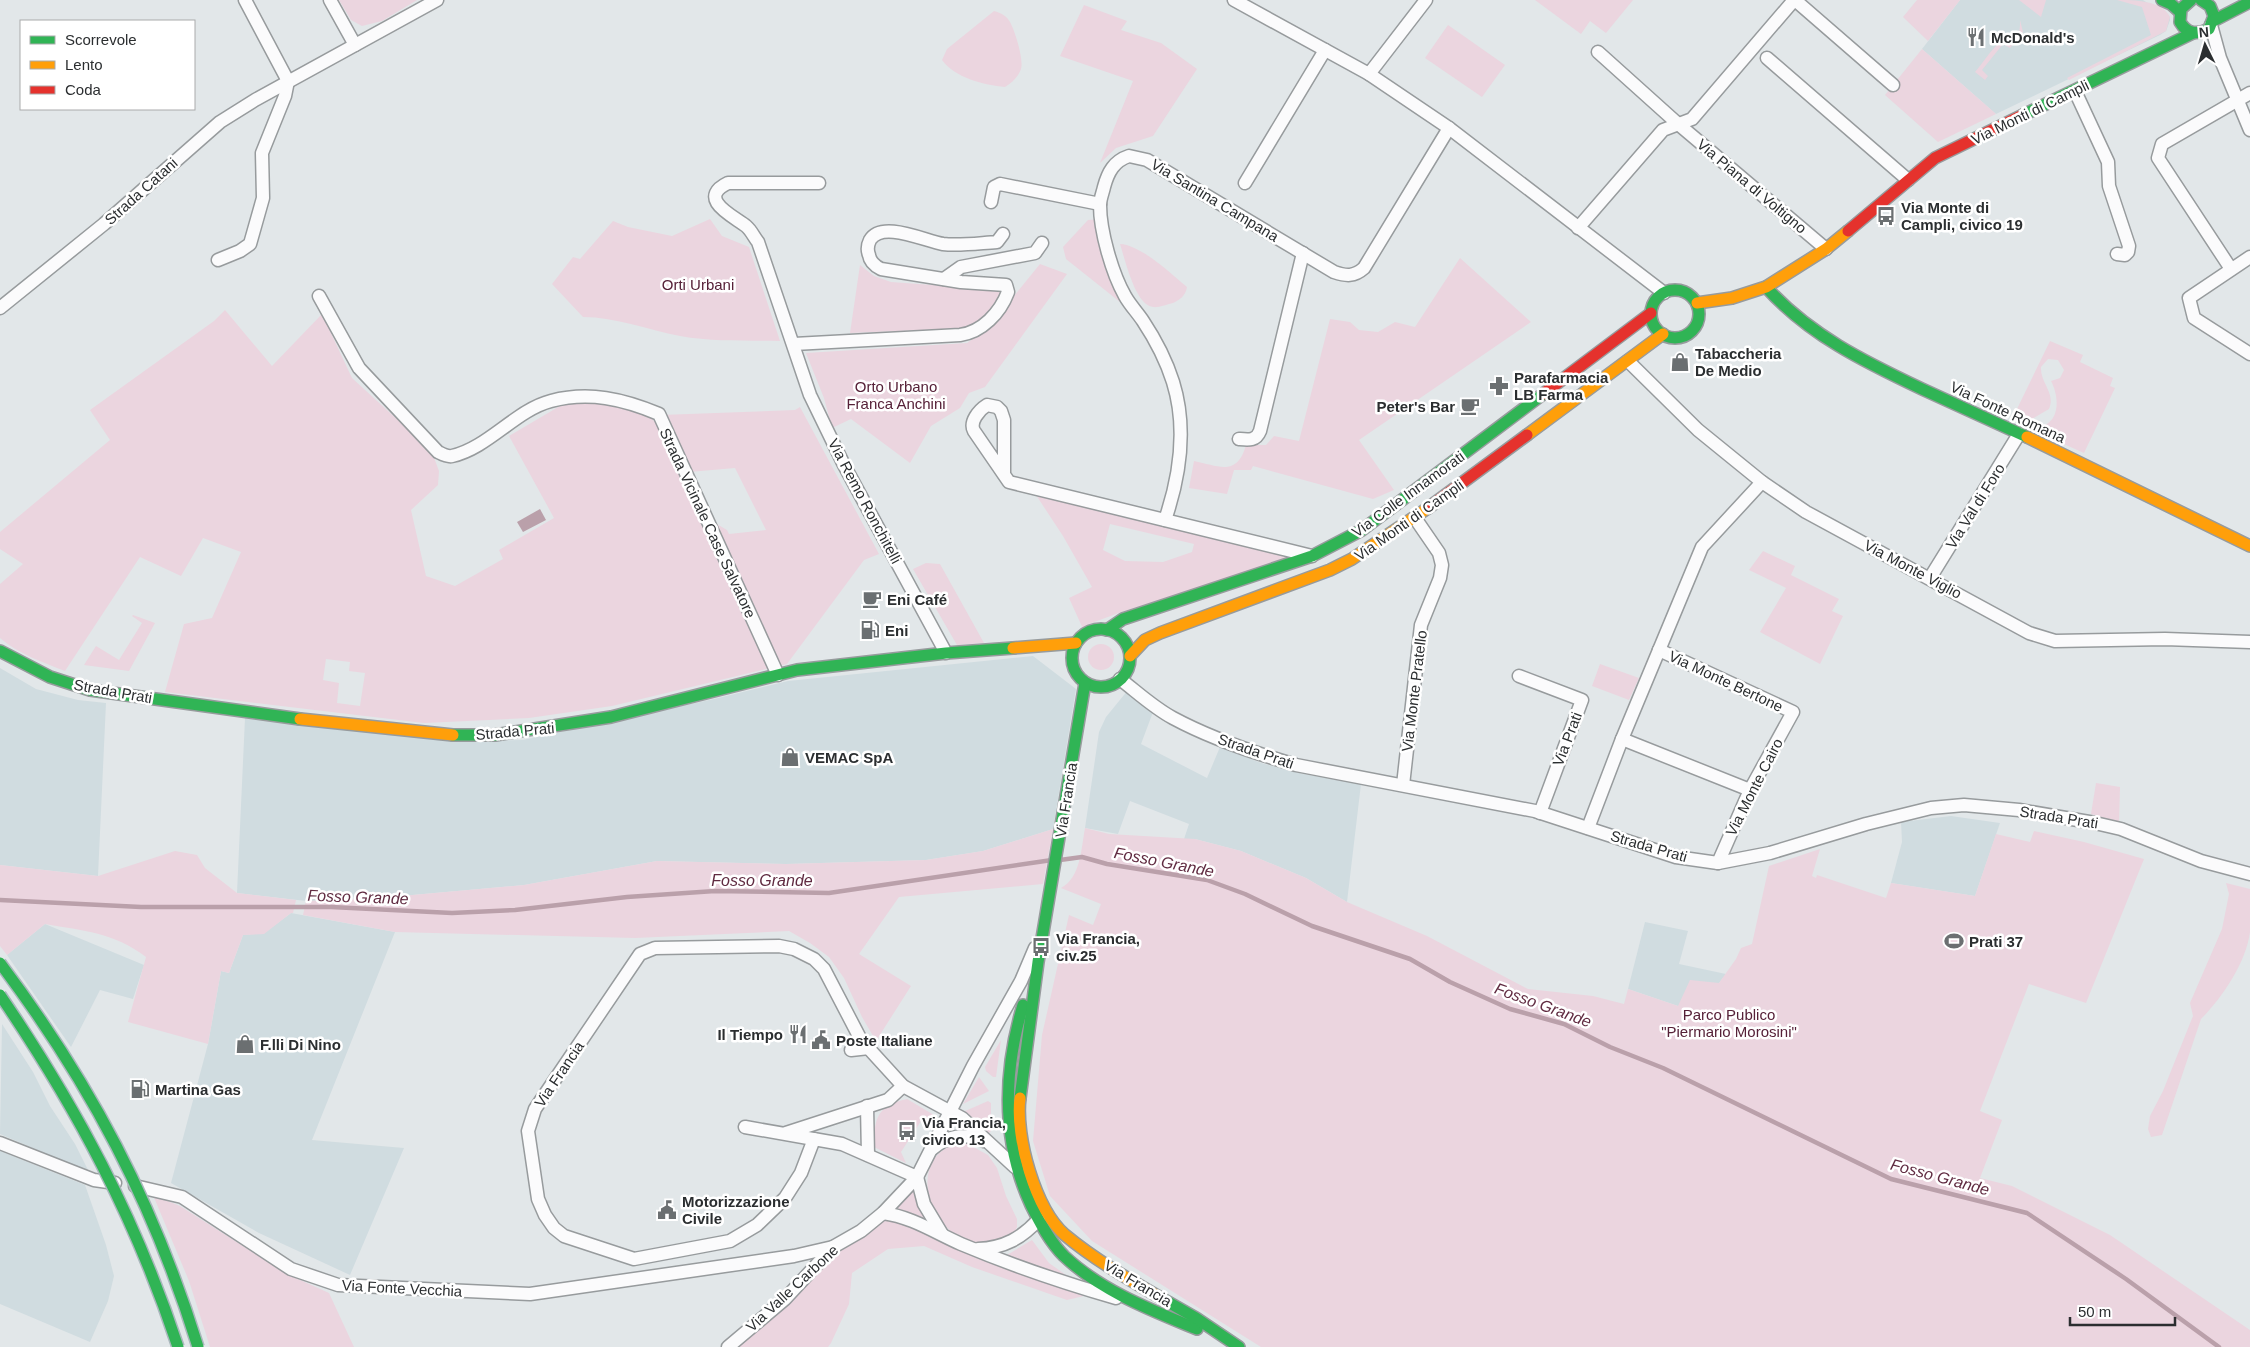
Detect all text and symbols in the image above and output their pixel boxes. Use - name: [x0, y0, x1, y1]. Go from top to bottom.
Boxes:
- legend: [20, 20, 195, 110]
- north arrow: [2180, 20, 2230, 70]
- text: N: [2198, 24, 2210, 40]
- restaurant icon: McDonald's: [1965, 26, 1987, 48]
- place label: McDonald's: [1991, 29, 2075, 46]
- text: Scorrevole: [65, 31, 137, 48]
- text: Lento: [65, 56, 103, 73]
- street label: Via Monti di Campli: [1968, 76, 2092, 148]
- text: Coda: [65, 81, 102, 98]
- street label: Via Piana di Voltigno: [1694, 135, 1810, 237]
- street label: Strada Catani: [101, 154, 181, 228]
- street label: Via Santina Campana: [1148, 155, 1282, 245]
- place label: Via Monte di Campli, civico 19: [1901, 199, 2023, 233]
- bus stop icon: Via Monte di Campli, civico 19: [1875, 205, 1897, 227]
- park label: Orti Urbani: [662, 276, 734, 293]
- place label: Tabaccheria De Medio: [1695, 345, 1782, 379]
- shop icon: Tabaccheria De Medio: [1669, 351, 1691, 373]
- place label: Parafarmacia LB Farma: [1514, 369, 1609, 403]
- pharmacy icon: Parafarmacia LB Farma: [1488, 375, 1510, 397]
- park label: Orto Urbano Franca Anchini: [846, 378, 946, 412]
- street label: Via Fonte Romana: [1948, 378, 2069, 446]
- cafe icon: Peter's Bar: [1459, 395, 1481, 417]
- place label: Peter's Bar: [1376, 398, 1455, 415]
- street label: Strada Vicinale Case Salvatore: [656, 425, 760, 621]
- street label: Via Remo Ronchitelli: [825, 436, 905, 566]
- street label: Via Colle Innamorati: [1348, 448, 1468, 540]
- street label: Via Val di Foro: [1942, 460, 2008, 552]
- street label: Via Monti di Campli: [1351, 476, 1467, 564]
- street label: Via Monte Viglio: [1861, 536, 1965, 602]
- cafe icon: Eni Café: [861, 588, 883, 610]
- place label: Eni Café: [887, 591, 947, 608]
- fuel station icon: Eni: [859, 619, 881, 641]
- place label: Eni: [885, 622, 908, 639]
- street label: Via Monte Pratello: [1398, 629, 1430, 753]
- street label: Via Monte Bertone: [1666, 647, 1786, 715]
- street label: Strada Prati: [73, 676, 153, 706]
- street label: Via Prati: [1549, 710, 1585, 768]
- street label: Strada Prati: [475, 719, 555, 743]
- street label: Strada Prati: [1216, 730, 1296, 772]
- street label: Via Monte Cairo: [1722, 735, 1786, 839]
- shop icon: VEMAC SpA: [779, 746, 801, 768]
- place label: VEMAC SpA: [805, 749, 894, 766]
- street label: Via Francia: [1052, 761, 1080, 839]
- street label: Strada Prati: [2019, 802, 2099, 832]
- street label: Strada Prati: [1609, 827, 1689, 865]
- water label: Fosso Grande: [1113, 844, 1215, 880]
- water label: Fosso Grande: [711, 872, 813, 889]
- water label: Fosso Grande: [307, 887, 409, 907]
- place label: Via Francia, civ.25: [1056, 930, 1140, 964]
- sports icon: Prati 37: [1943, 930, 1965, 952]
- place label: Prati 37: [1969, 933, 2023, 950]
- bus stop icon: Via Francia, civ.25: [1030, 936, 1052, 958]
- water label: Fosso Grande: [1492, 980, 1594, 1030]
- park label: Parco Publico "Piermario Morosini": [1661, 1006, 1797, 1040]
- restaurant icon: Il Tiempo: [787, 1023, 809, 1045]
- place label: Il Tiempo: [717, 1026, 783, 1043]
- public building icon: Poste Italiane: [810, 1029, 832, 1051]
- place label: Poste Italiane: [836, 1032, 933, 1049]
- shop icon: F.lli Di Nino: [234, 1033, 256, 1055]
- place label: F.lli Di Nino: [260, 1036, 341, 1053]
- street label: Via Francia: [531, 1037, 588, 1110]
- fuel station icon: Martina Gas: [129, 1078, 151, 1100]
- place label: Martina Gas: [155, 1081, 241, 1098]
- place label: Via Francia, civico 13: [922, 1114, 1006, 1148]
- bus stop icon: Via Francia, civico 13: [896, 1120, 918, 1142]
- water label: Fosso Grande: [1889, 1156, 1991, 1198]
- place label: Motorizzazione Civile: [682, 1193, 790, 1227]
- public building icon: Motorizzazione Civile: [656, 1199, 678, 1221]
- street label: Via Valle Carbone: [742, 1241, 842, 1335]
- street label: Via Francia: [1101, 1256, 1175, 1310]
- street label: Via Fonte Vecchia: [341, 1276, 463, 1300]
- scale bar: [2070, 1294, 2175, 1326]
- text: 50 m: [2078, 1303, 2111, 1320]

